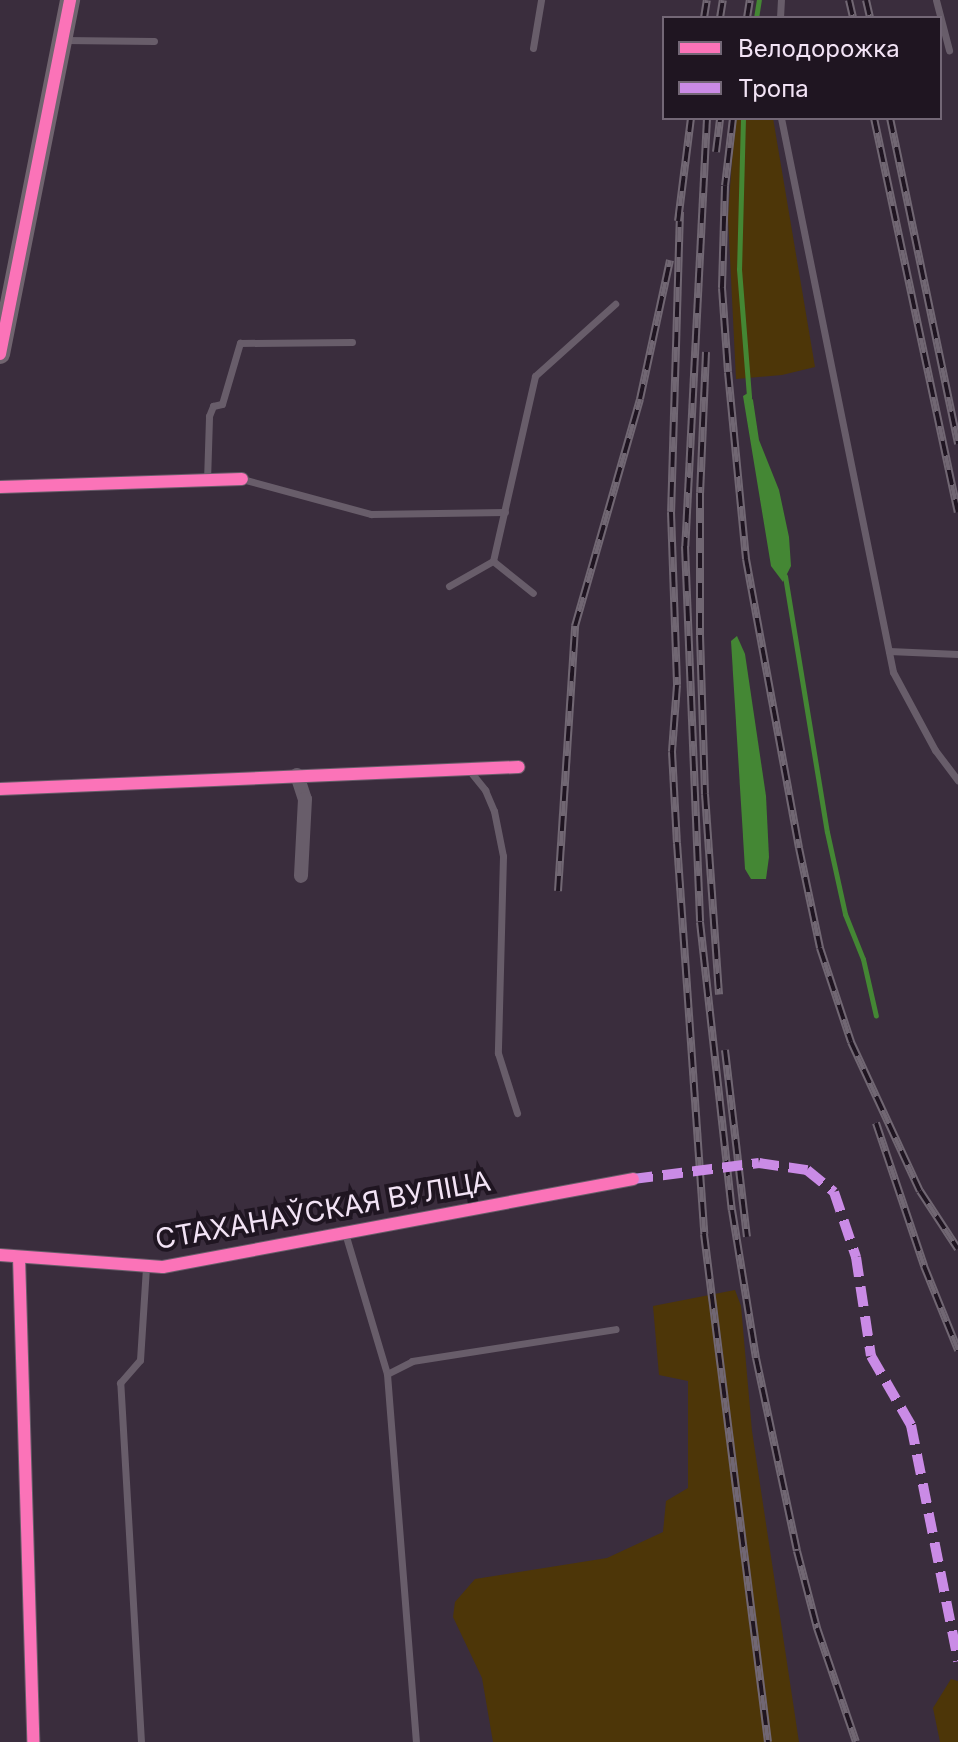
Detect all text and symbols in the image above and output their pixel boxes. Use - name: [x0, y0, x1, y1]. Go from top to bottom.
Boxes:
- legend: [662, 16, 942, 120]
- text: Велодорожка: [738, 34, 900, 63]
- text: Тропа: [738, 74, 809, 103]
- street label: СТАХАНАЎСКАЯ ВУЛІЦА: [153, 1164, 493, 1256]

